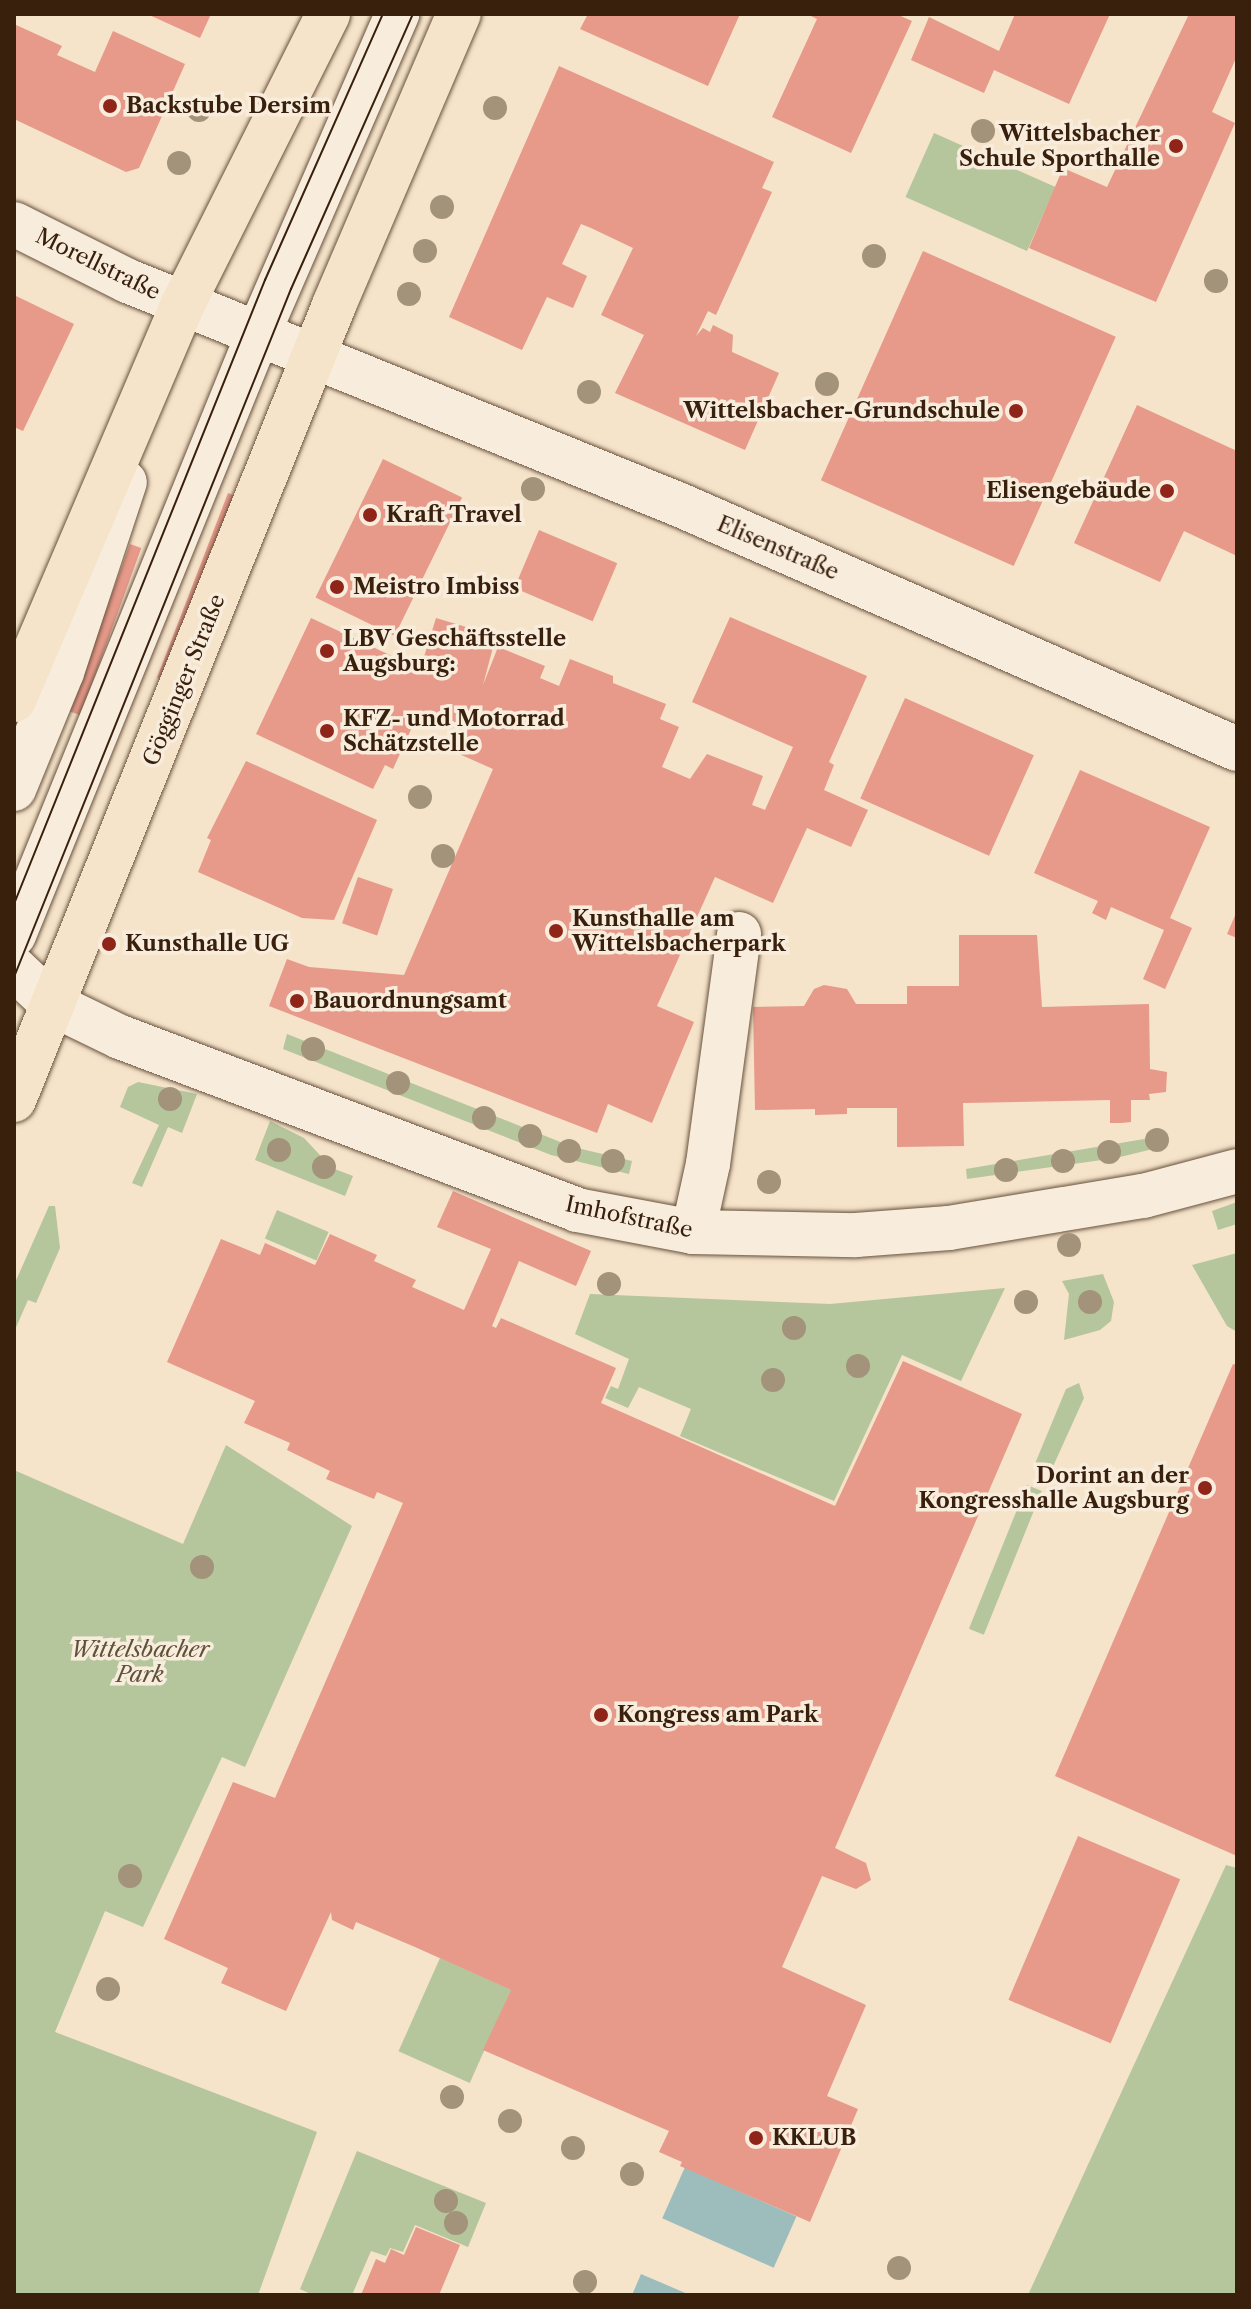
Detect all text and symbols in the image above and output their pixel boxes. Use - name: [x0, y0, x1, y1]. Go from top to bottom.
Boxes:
- place label: Backstube Dersim: [126, 93, 331, 119]
- marker: Backstube Dersim: [101, 97, 119, 115]
- place label: Wittelsbacher Schule Sporthalle: [959, 120, 1160, 172]
- marker: Wittelsbacher Schule Sporthalle: [1167, 137, 1185, 155]
- street label: Morellstraße: [31, 223, 165, 305]
- place label: Wittelsbacher-Grundschule: [683, 398, 1000, 424]
- marker: Wittelsbacher-Grundschule: [1007, 402, 1025, 420]
- place label: Elisengebäude: [986, 478, 1151, 504]
- marker: Elisengebäude: [1158, 482, 1176, 500]
- place label: Kraft Travel: [386, 502, 522, 528]
- marker: Kraft Travel: [361, 506, 379, 524]
- street label: Elisenstraße: [713, 511, 843, 585]
- place label: Meistro Imbiss: [353, 574, 520, 600]
- marker: Meistro Imbiss: [328, 578, 346, 596]
- street label: Gögginger Straße: [137, 590, 231, 770]
- place label: LBV Geschäftsstelle Augsburg:: [343, 625, 567, 676]
- marker: LBV Geschäftsstelle Augsburg:: [318, 642, 336, 660]
- place label: KFZ- und Motorrad Schätzstelle: [343, 705, 565, 756]
- marker: KFZ- und Motorrad Schätzstelle: [318, 722, 336, 740]
- place label: Kunsthalle am Wittelsbacherpark: [572, 905, 786, 956]
- marker: Kunsthalle am Wittelsbacherpark: [547, 922, 565, 940]
- place label: Kunsthalle UG: [125, 931, 289, 957]
- marker: Kunsthalle UG: [100, 935, 118, 953]
- place label: Bauordnungsamt: [313, 988, 507, 1014]
- marker: Bauordnungsamt: [288, 992, 306, 1010]
- street label: Imhofstraße: [563, 1191, 695, 1243]
- place label: Dorint an der Kongresshalle Augsburg: [918, 1462, 1189, 1514]
- marker: Dorint an der Kongresshalle Augsburg: [1196, 1479, 1214, 1497]
- park label: Wittelsbacher Park: [71, 1636, 209, 1688]
- place label: Kongress am Park: [617, 1702, 818, 1728]
- marker: Kongress am Park: [592, 1706, 610, 1724]
- place label: KKLUB: [772, 2125, 856, 2151]
- marker: KKLUB: [747, 2129, 765, 2147]

